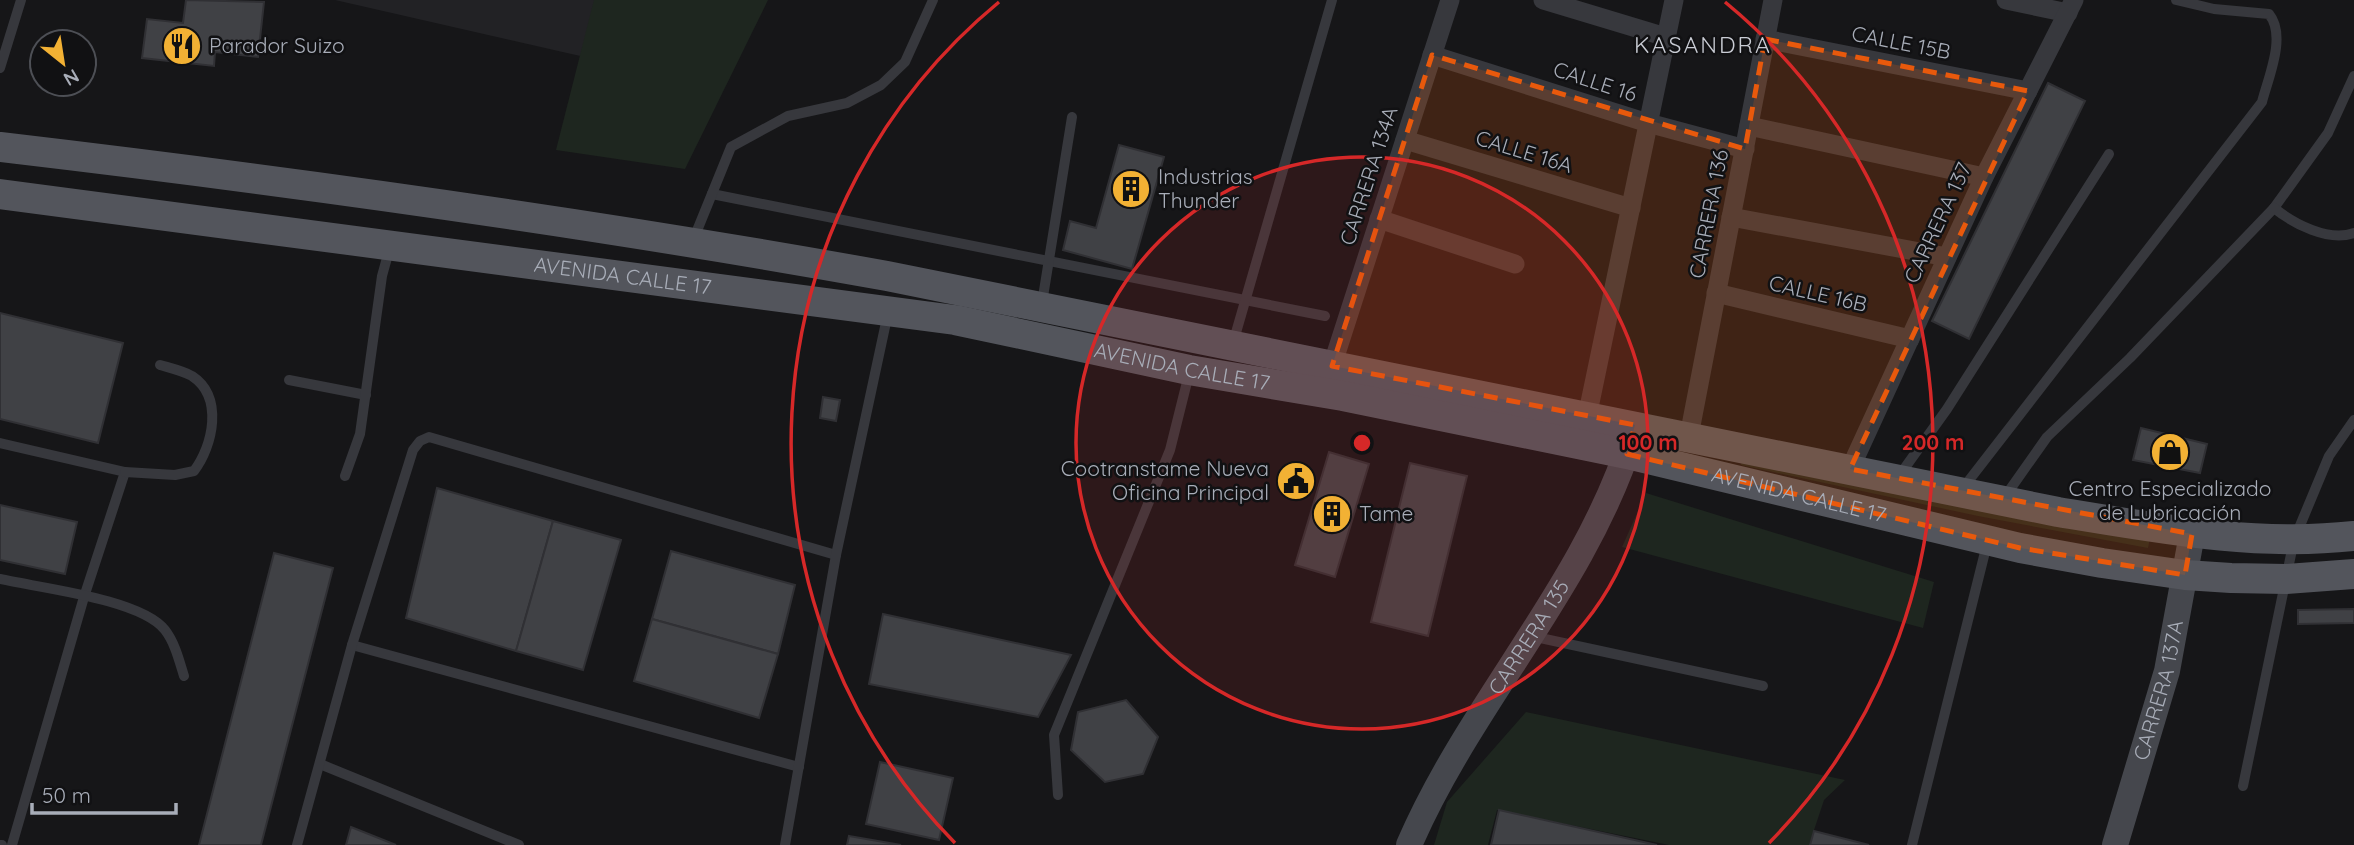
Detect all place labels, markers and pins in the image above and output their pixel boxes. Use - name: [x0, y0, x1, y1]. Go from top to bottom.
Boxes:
- restaurant icon: Parador Suizo: [161, 25, 203, 67]
- place label: Parador Suizo: [209, 32, 345, 58]
- place label: Industrias Thunder: [1158, 163, 1253, 213]
- building icon: Industrias Thunder: [1110, 168, 1152, 210]
- centre of rings: [1350, 431, 1374, 455]
- shop icon: Centro Especializado de Lubricación: [2149, 431, 2191, 473]
- place label: Cootranstame Nueva Oficina Principal: [1061, 455, 1269, 505]
- public building icon: Cootranstame Nueva Oficina Principal: [1275, 460, 1317, 502]
- place label: Centro Especializado de Lubricación: [2069, 475, 2271, 525]
- building icon: Tame: [1311, 493, 1353, 535]
- place label: Tame: [1359, 500, 1413, 526]

